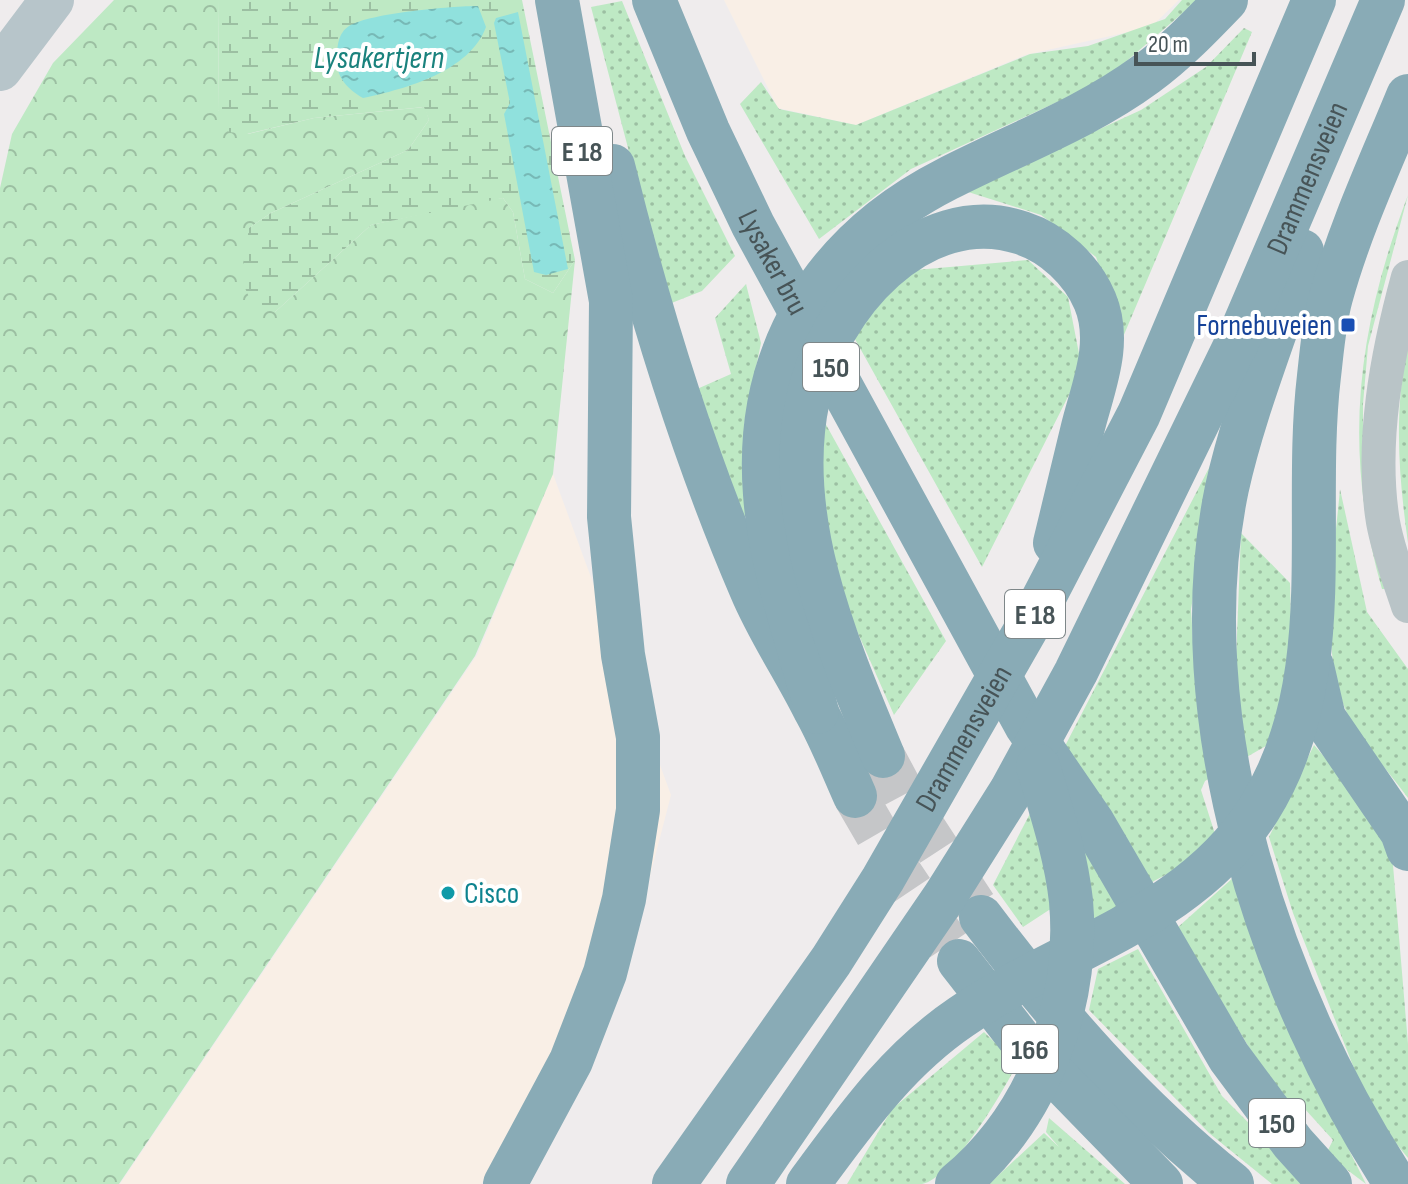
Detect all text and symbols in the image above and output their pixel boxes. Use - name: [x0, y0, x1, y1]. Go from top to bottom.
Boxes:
- scale bar: [1136, 16, 1254, 66]
- text: 20 m: [1148, 30, 1188, 59]
- water label: Lysakertjern: [314, 39, 444, 78]
- street label: Drammensveien: [1260, 97, 1356, 260]
- road number: E 18: [552, 127, 612, 175]
- street label: Lysaker bru: [729, 204, 815, 321]
- place label: Fornebuveien: [1196, 308, 1332, 344]
- marker: Fornebuveien: [1339, 316, 1357, 334]
- road number: 150: [803, 343, 859, 391]
- road number: E 18: [1005, 590, 1065, 638]
- street label: Drammensveien: [908, 659, 1020, 818]
- place label: Cisco: [464, 876, 519, 912]
- marker: Cisco: [439, 884, 457, 902]
- road number: 166: [1002, 1025, 1058, 1073]
- road number: 150: [1249, 1099, 1305, 1147]

